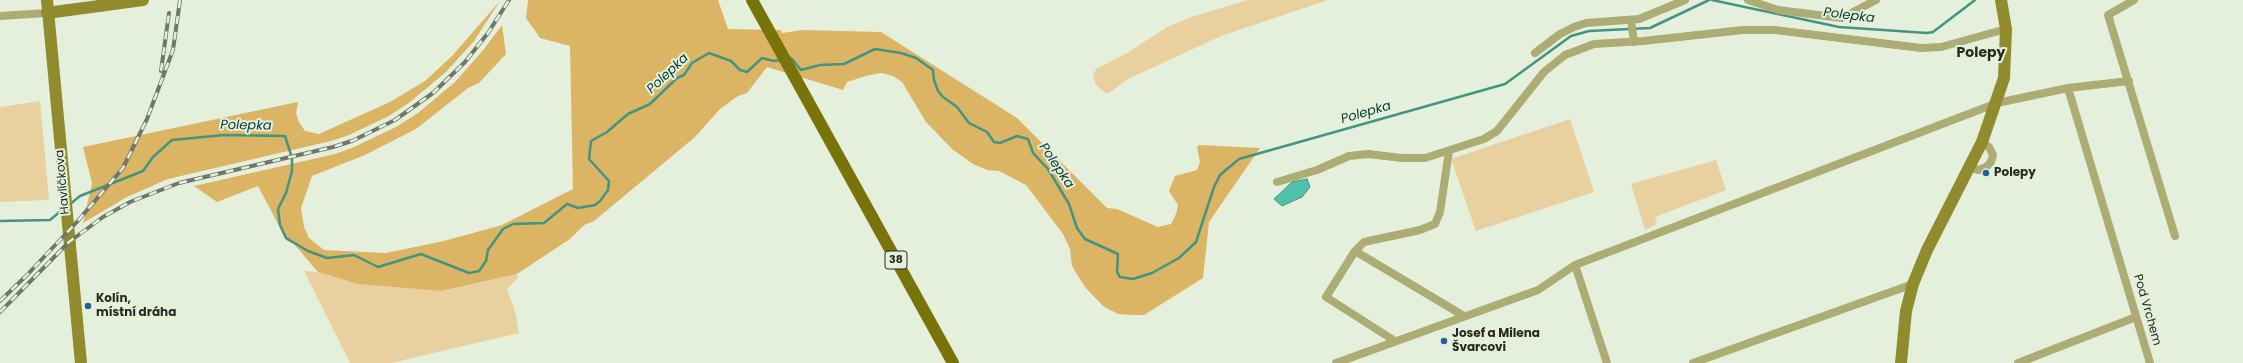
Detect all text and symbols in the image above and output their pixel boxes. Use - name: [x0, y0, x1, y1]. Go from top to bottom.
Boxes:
- water label: Polepka: [1823, 5, 1875, 27]
- district label: Polepy: [1957, 45, 2005, 61]
- water label: Polepka: [644, 51, 692, 97]
- water label: Polepka: [1339, 98, 1393, 128]
- water label: Polepka: [220, 118, 272, 134]
- water label: Polepka: [1035, 140, 1077, 192]
- street label: Havlíčkova: [53, 149, 73, 215]
- place label: Polepy: [1994, 166, 2036, 180]
- marker: Polepy: [1981, 168, 1991, 178]
- road number: 38: [885, 251, 907, 269]
- street label: Pod Vrchem: [2130, 273, 2164, 347]
- place label: Kolín, místní dráha: [96, 292, 176, 320]
- marker: Kolín, místní dráha: [83, 301, 93, 311]
- place label: Josef a Milena Švarcovi: [1452, 327, 1540, 355]
- marker: Josef a Milena Švarcovi: [1439, 336, 1449, 346]

